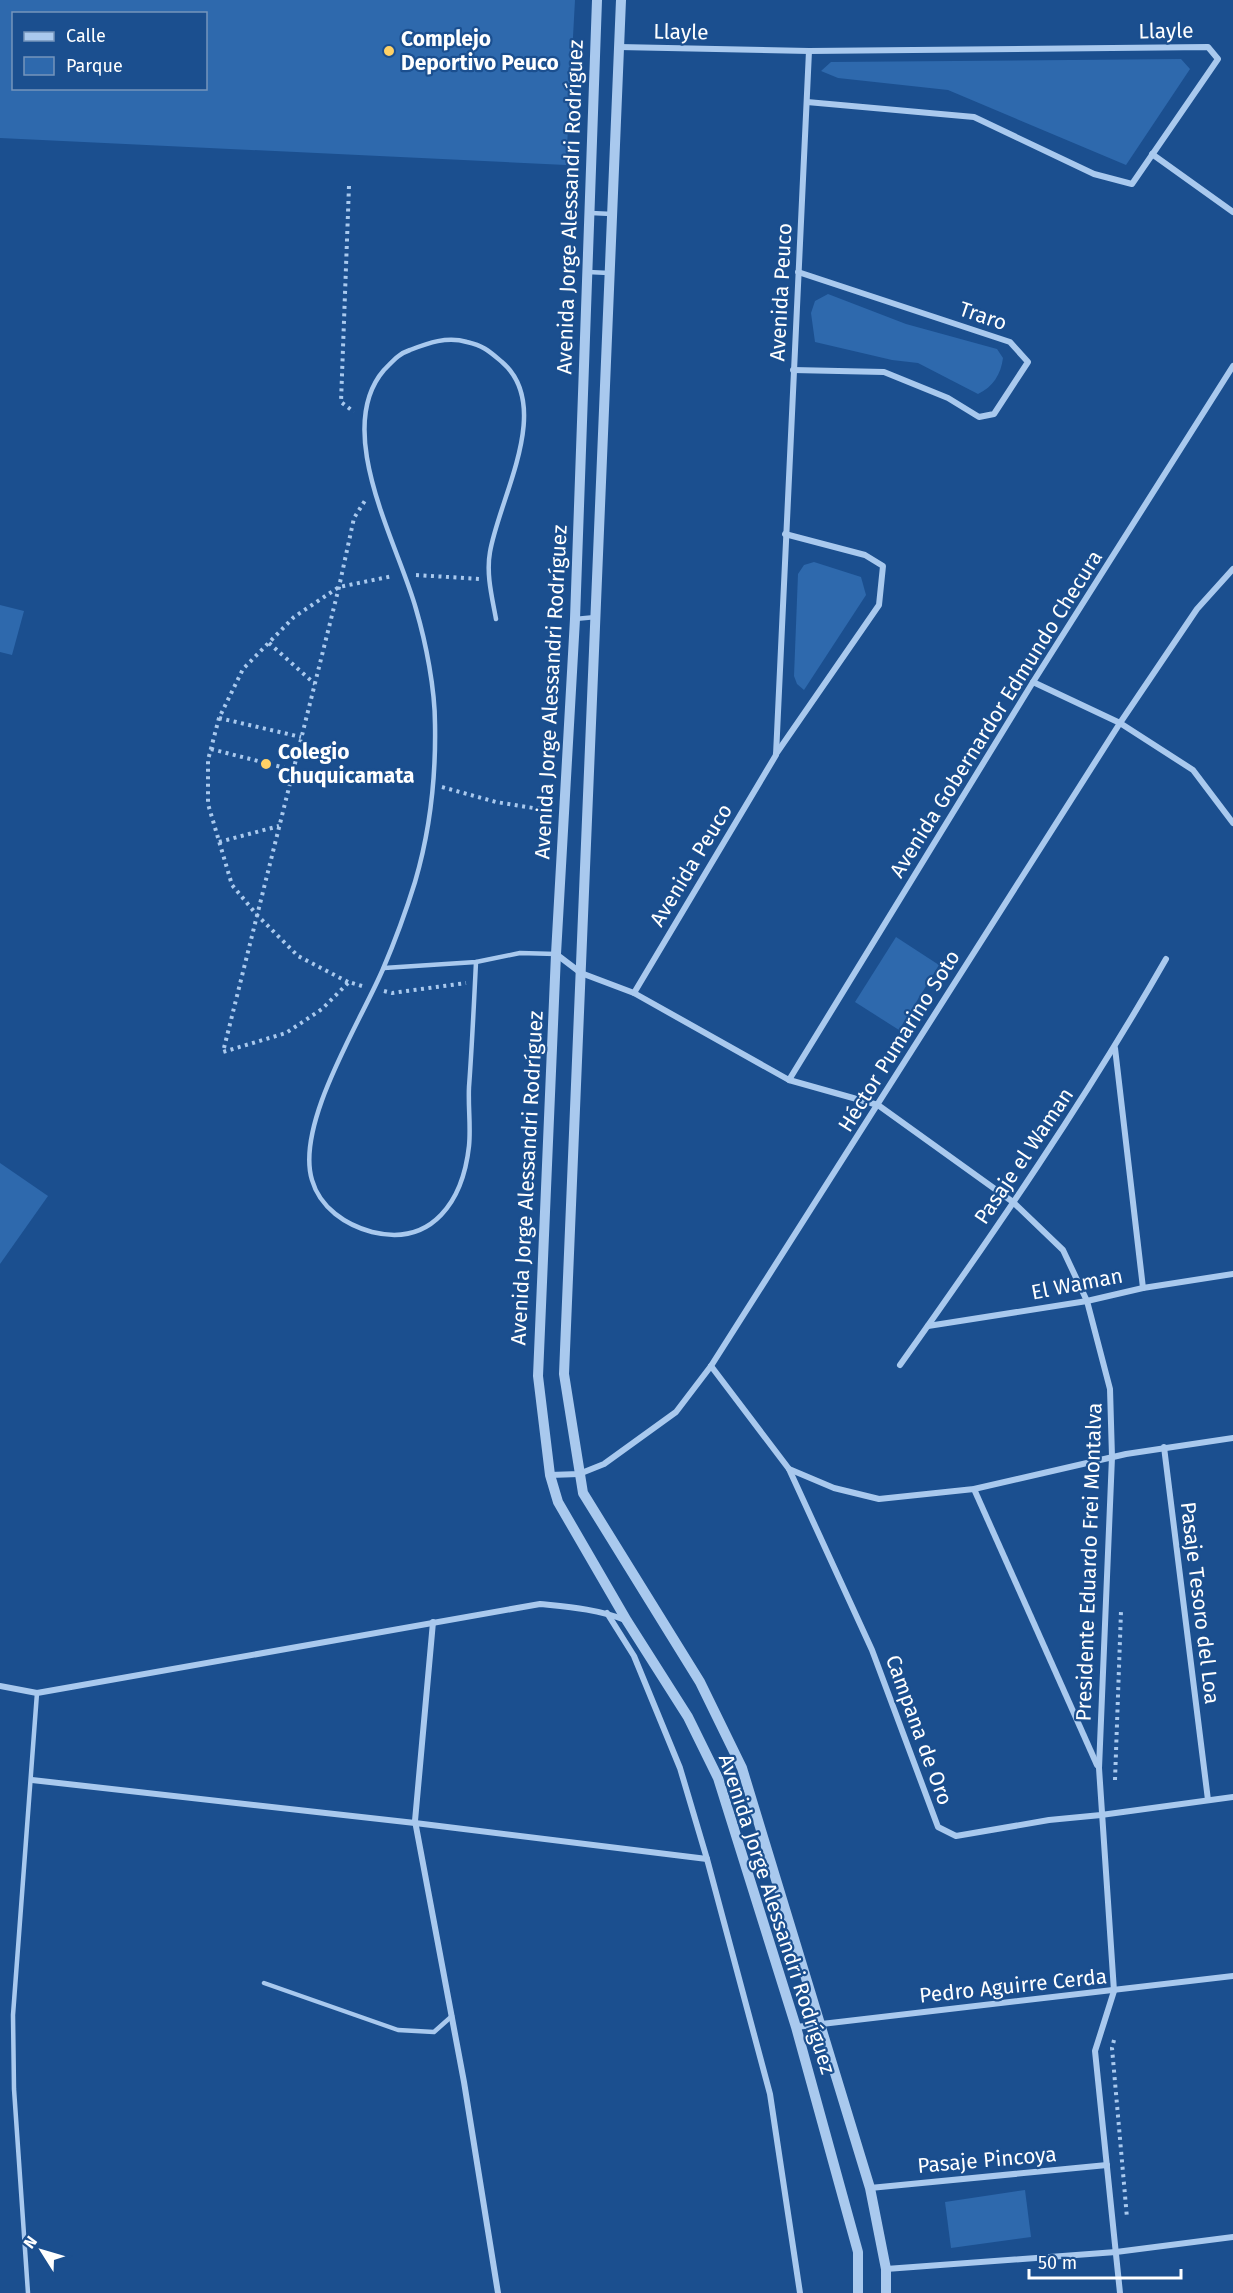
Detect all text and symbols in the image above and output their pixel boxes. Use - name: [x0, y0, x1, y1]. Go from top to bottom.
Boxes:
- legend: [12, 12, 207, 90]
- street label: Llayle: [1138, 18, 1194, 44]
- street label: Llayle: [653, 19, 709, 45]
- text: Calle: [66, 25, 106, 47]
- place label: Complejo Deportivo Peuco: [401, 26, 559, 76]
- street label: Avenida Jorge Alessandri Rodríguez: [551, 39, 589, 375]
- marker: Complejo Deportivo Peuco: [382, 44, 396, 58]
- text: Parque: [66, 55, 123, 77]
- street label: Avenida Peuco: [764, 222, 798, 362]
- street label: Traro: [956, 296, 1010, 336]
- street label: Avenida Jorge Alessandri Rodríguez: [529, 524, 573, 860]
- street label: Avenida Gobernardor Edmundo Checura: [884, 545, 1108, 883]
- place label: Colegio Chuquicamata: [278, 739, 415, 789]
- marker: Colegio Chuquicamata: [259, 757, 273, 771]
- street label: Avenida Peuco: [644, 799, 738, 931]
- street label: Héctor Pumarino Soto: [832, 945, 966, 1137]
- street label: Avenida Jorge Alessandri Rodríguez: [505, 1010, 549, 1346]
- street label: Pasaje el Waman: [969, 1083, 1079, 1229]
- street label: El Waman: [1029, 1262, 1125, 1306]
- street label: Presidente Eduardo Frei Montalva: [1070, 1402, 1108, 1722]
- street label: Pasaje Tesoro del Loa: [1175, 1500, 1225, 1706]
- street label: Campana de Oro: [880, 1651, 958, 1809]
- street label: Avenida Jorge Alessandri Rodríguez: [713, 1751, 841, 2077]
- street label: Pedro Aguirre Cerda: [918, 1963, 1108, 2009]
- street label: Pasaje Pincoya: [916, 2141, 1058, 2179]
- north arrow: [12, 2221, 72, 2281]
- text: N: [20, 2232, 41, 2252]
- scale bar: [1029, 2242, 1180, 2280]
- text: 50 m: [1038, 2252, 1077, 2274]

